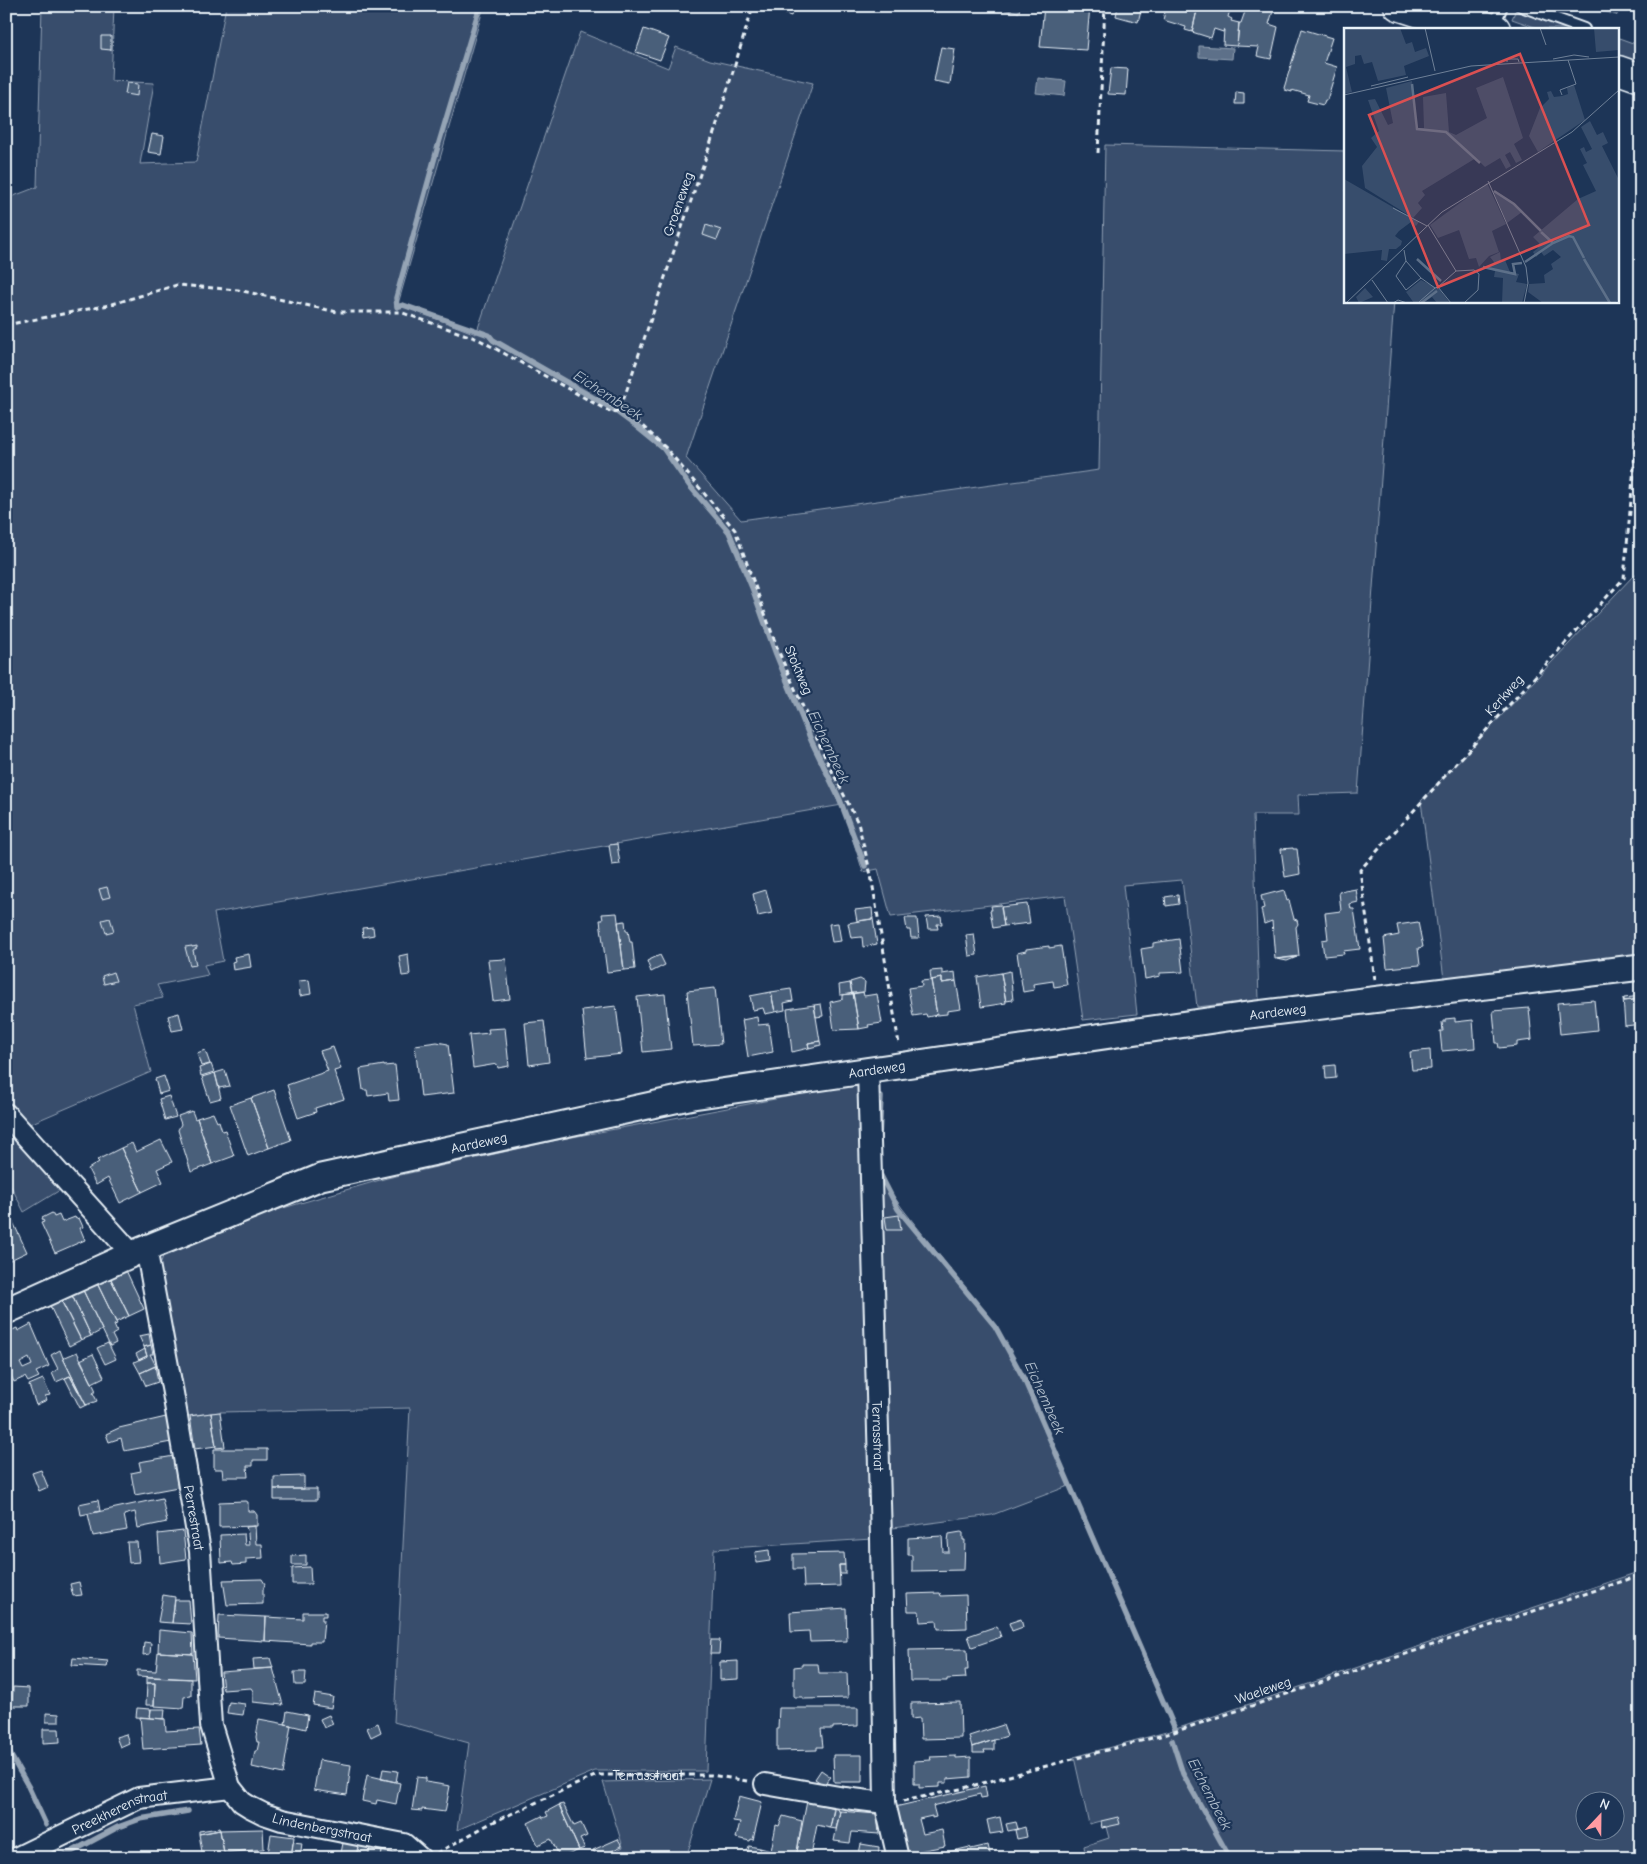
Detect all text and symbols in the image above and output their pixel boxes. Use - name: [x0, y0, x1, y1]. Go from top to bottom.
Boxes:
- inset map: [1344, 28, 1620, 302]
- street label: Groeneweg: [660, 170, 697, 239]
- water label: Eichembeek: [570, 366, 646, 424]
- street label: Stoktweg: [781, 643, 817, 697]
- street label: Kerkweg: [1481, 671, 1527, 720]
- water label: Eichembeek: [804, 708, 854, 787]
- street label: Aardeweg: [1248, 1000, 1307, 1024]
- street label: Aardeweg: [847, 1057, 907, 1082]
- street label: Aardeweg: [449, 1129, 509, 1158]
- water label: Eichembeek: [1021, 1359, 1069, 1438]
- street label: Terrasstraat: [868, 1400, 887, 1472]
- street label: Perrestraat: [180, 1484, 208, 1553]
- street label: Waeleweg: [1233, 1673, 1293, 1708]
- water label: Eichembeek: [1184, 1755, 1236, 1834]
- street label: Terrasstraat: [612, 1767, 684, 1784]
- street label: Preekherenstraat: [69, 1787, 169, 1839]
- north arrow: [1574, 1792, 1624, 1842]
- text: N: [1597, 1795, 1612, 1814]
- street label: Lindenbergstraat: [270, 1809, 374, 1847]

